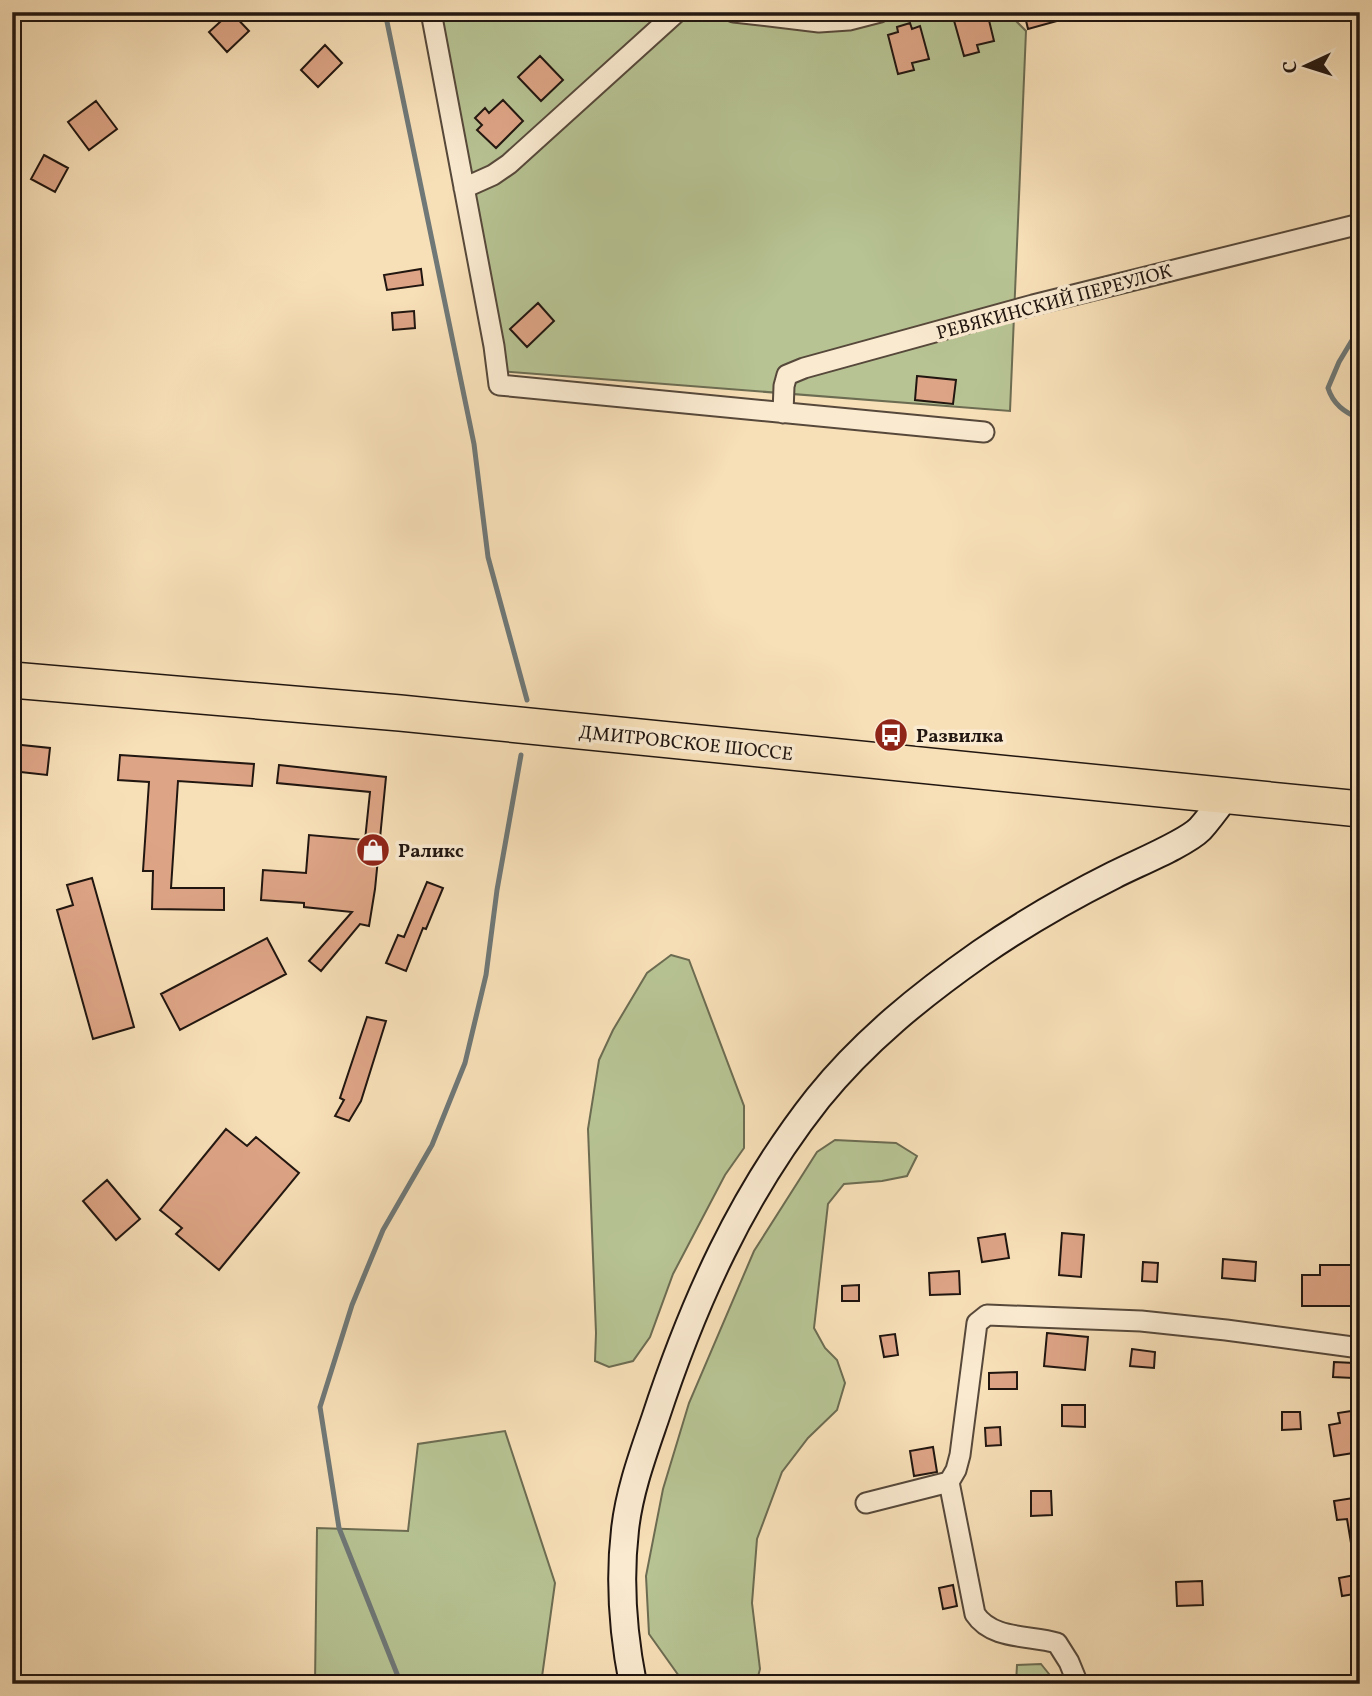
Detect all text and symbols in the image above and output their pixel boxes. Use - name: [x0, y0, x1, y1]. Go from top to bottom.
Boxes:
- north arrow: [1270, 32, 1340, 102]
- text: С: [1278, 60, 1304, 74]
- street label: РЕВЯКИНСКИЙ ПЕРЕУЛОК: [934, 259, 1175, 347]
- bus stop icon: Развилка: [872, 716, 910, 754]
- street label: ДМИТРОВСКОЕ ШОССЕ: [577, 720, 794, 768]
- place label: Развилка: [916, 724, 1004, 750]
- shop icon: Раликс: [354, 831, 392, 869]
- place label: Раликс: [398, 839, 464, 865]

